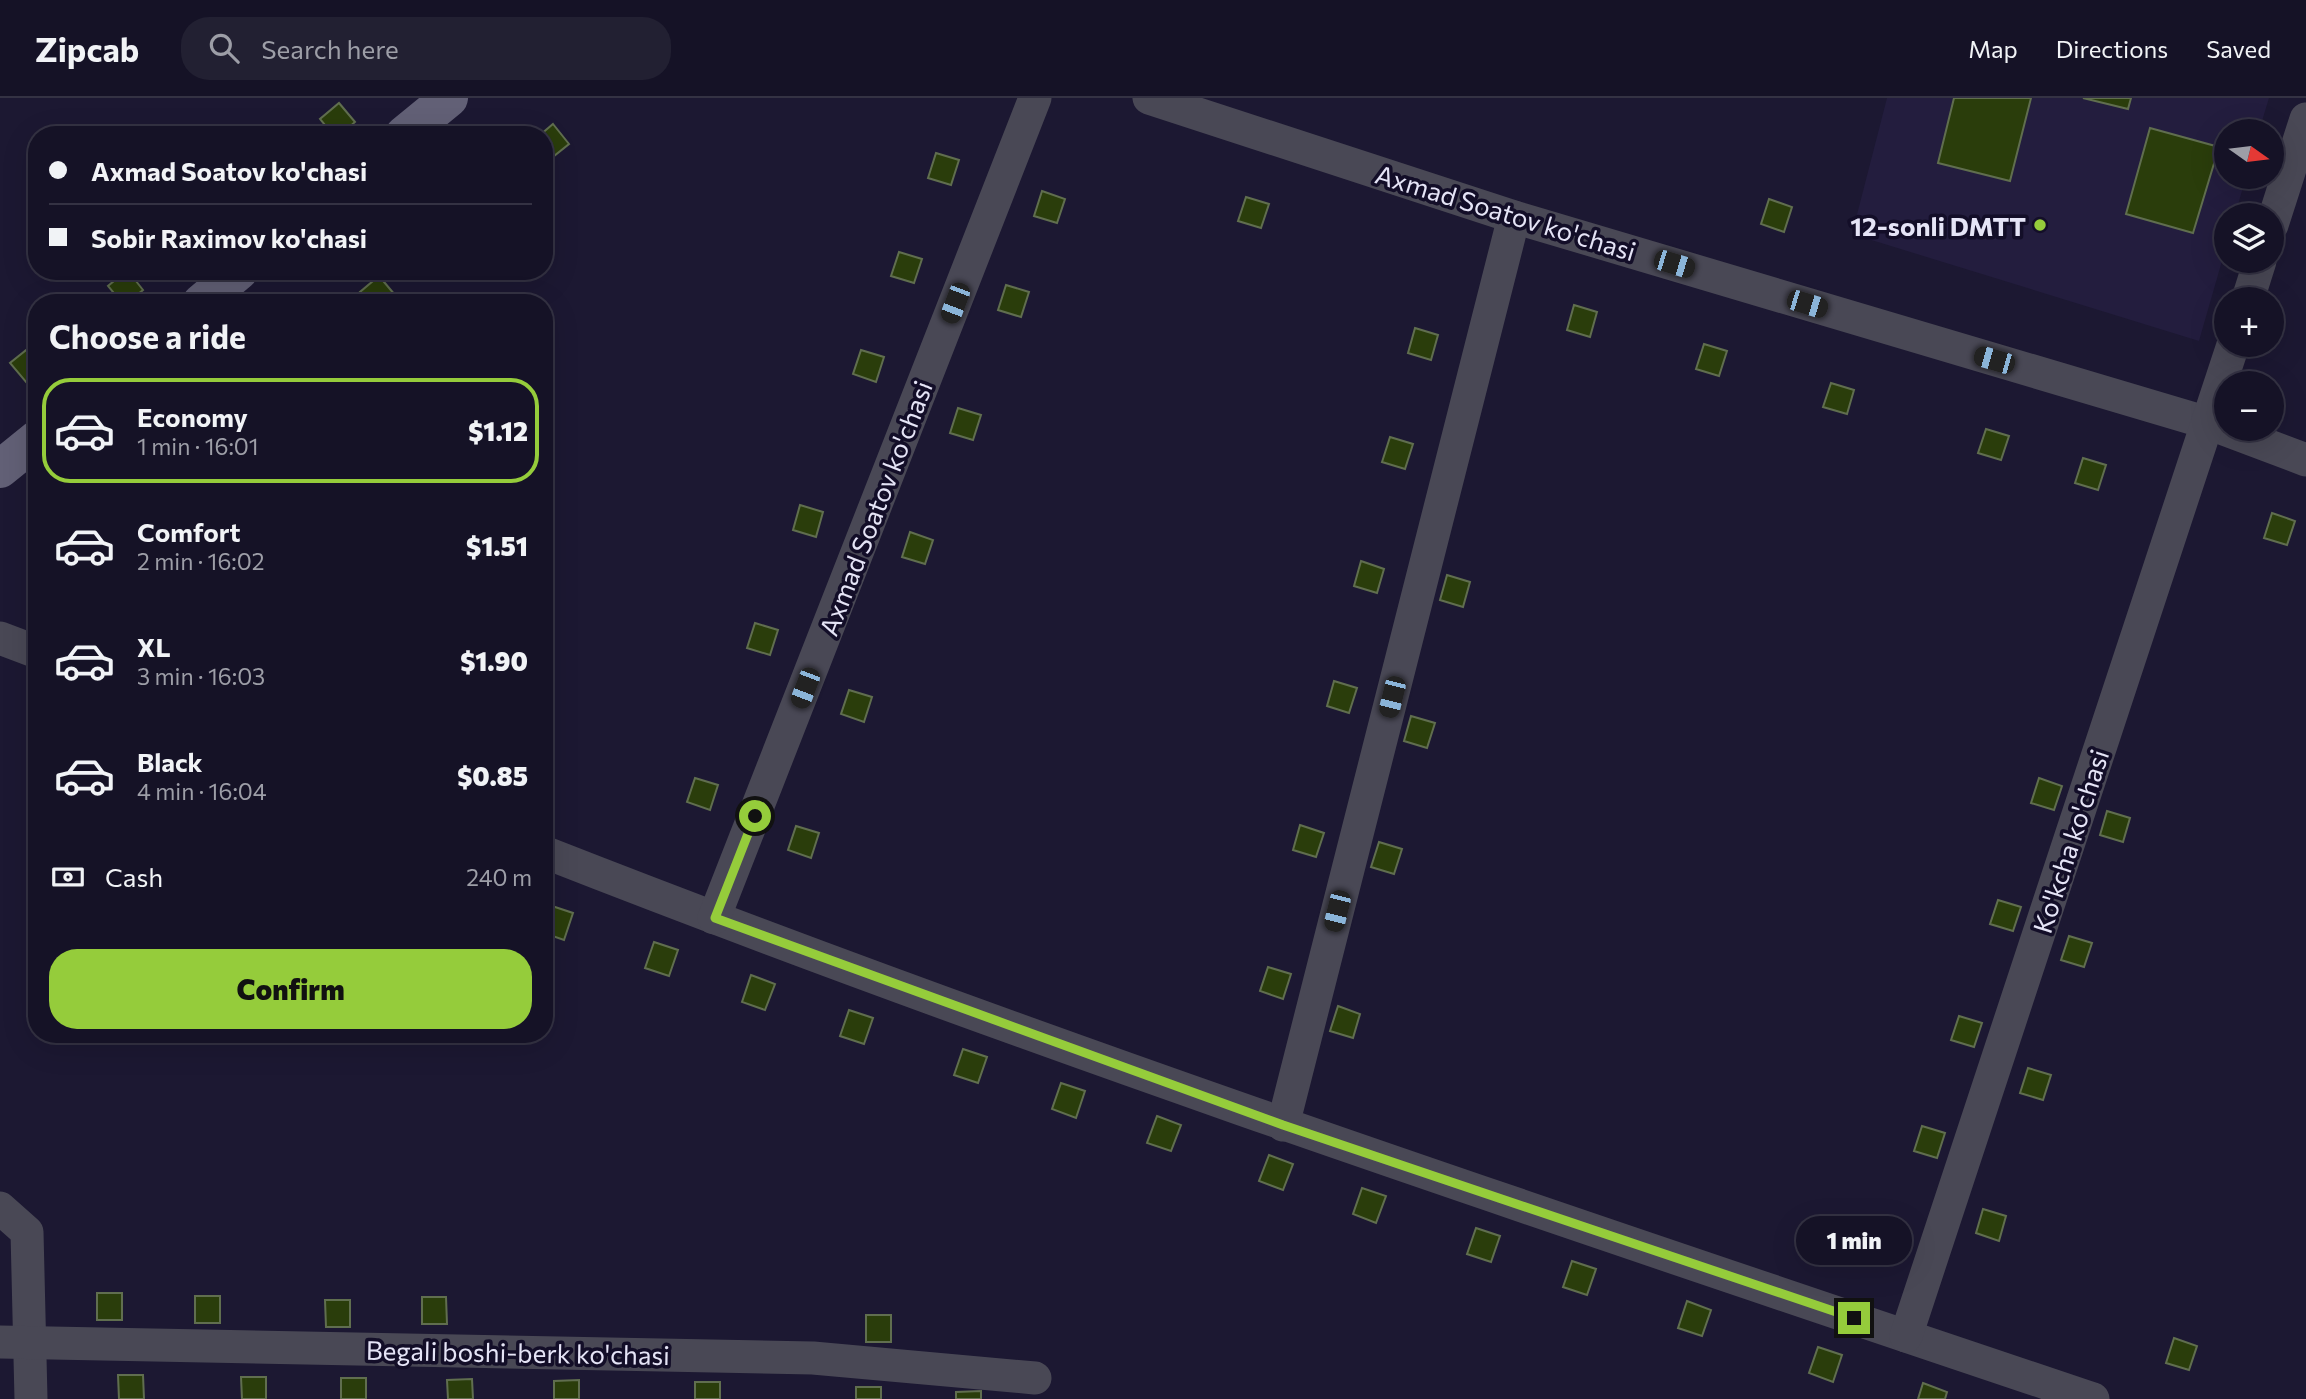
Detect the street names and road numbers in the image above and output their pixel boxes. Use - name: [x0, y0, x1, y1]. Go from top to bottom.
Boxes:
- street label: Axmad Soatov ko'chasi: [1372, 158, 1640, 266]
- street label: Axmad Soatov ko'chasi: [812, 376, 938, 640]
- street label: Ko'kcha ko'chasi: [2026, 745, 2114, 937]
- street label: Begali boshi-berk ko'chasi: [366, 1334, 670, 1370]

